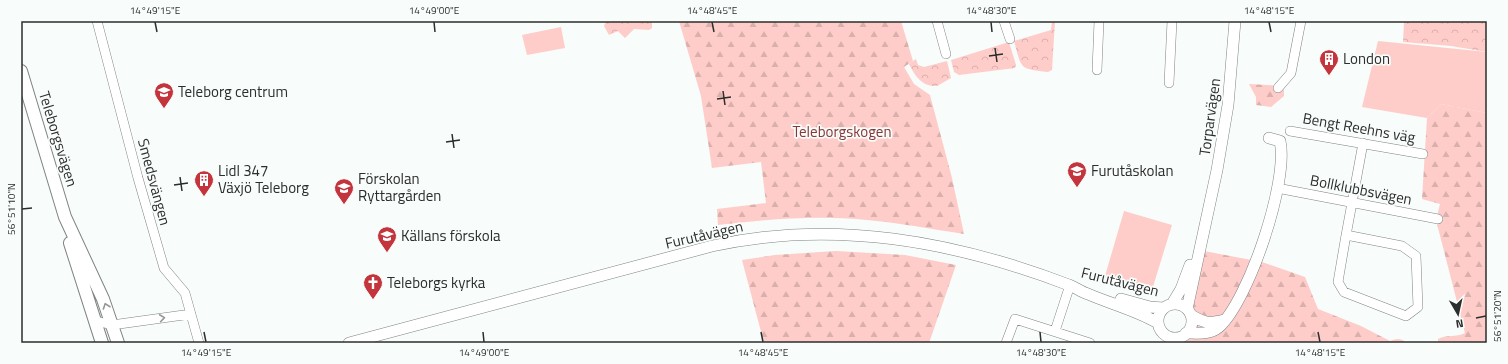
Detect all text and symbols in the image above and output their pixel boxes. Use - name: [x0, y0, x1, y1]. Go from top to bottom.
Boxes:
- text: 14°49'15"E: [130, 3, 181, 18]
- text: 14°49'00"E: [409, 3, 460, 18]
- text: 14°48'45"E: [687, 3, 738, 18]
- text: 14°48'30"E: [966, 3, 1017, 18]
- text: 14°48'15"E: [1244, 3, 1295, 18]
- place label: London: [1343, 47, 1390, 70]
- building icon: London: [1318, 48, 1340, 76]
- street label: Torparvägen: [1193, 77, 1226, 157]
- place label: Teleborg centrum: [178, 80, 288, 103]
- school or university icon: Teleborg centrum: [153, 81, 175, 109]
- street label: Teleborgsvägen: [33, 88, 84, 189]
- street label: Bengt Reehns väg: [1301, 106, 1418, 149]
- park label: Teleborgskogen: [793, 120, 891, 143]
- street label: Smedsvängen: [132, 136, 177, 228]
- place label: Lidl 347 Växjö Teleborg: [218, 159, 309, 199]
- place label: Furutåskolan: [1091, 159, 1173, 182]
- school or university icon: Furutåskolan: [1066, 160, 1088, 188]
- place label: Förskolan Ryttargården: [358, 167, 441, 207]
- street label: Bollklubbsvägen: [1308, 168, 1414, 211]
- building icon: Lidl 347 Växjö Teleborg: [193, 169, 215, 197]
- school or university icon: Förskolan Ryttargården: [333, 177, 355, 205]
- text: 56°51'10"N: [4, 183, 19, 235]
- street label: Furutåvägen: [663, 214, 745, 255]
- place label: Källans förskola: [401, 224, 501, 247]
- school or university icon: Källans förskola: [376, 225, 398, 253]
- street label: Furutåvägen: [1079, 261, 1161, 302]
- place label: Teleborgs kyrka: [387, 271, 486, 294]
- church icon: Teleborgs kyrka: [362, 272, 384, 300]
- text: 56°51'20"N: [1490, 290, 1505, 342]
- north arrow: [1438, 294, 1478, 334]
- one-way arrow: [102, 303, 110, 310]
- one-way arrow: [159, 314, 165, 323]
- text: N: [1455, 315, 1465, 332]
- text: 14°49'15"E: [181, 345, 232, 360]
- text: 14°49'00"E: [459, 345, 510, 360]
- text: 14°48'45"E: [738, 345, 789, 360]
- text: 14°48'30"E: [1016, 345, 1067, 360]
- text: 14°48'15"E: [1295, 345, 1346, 360]

